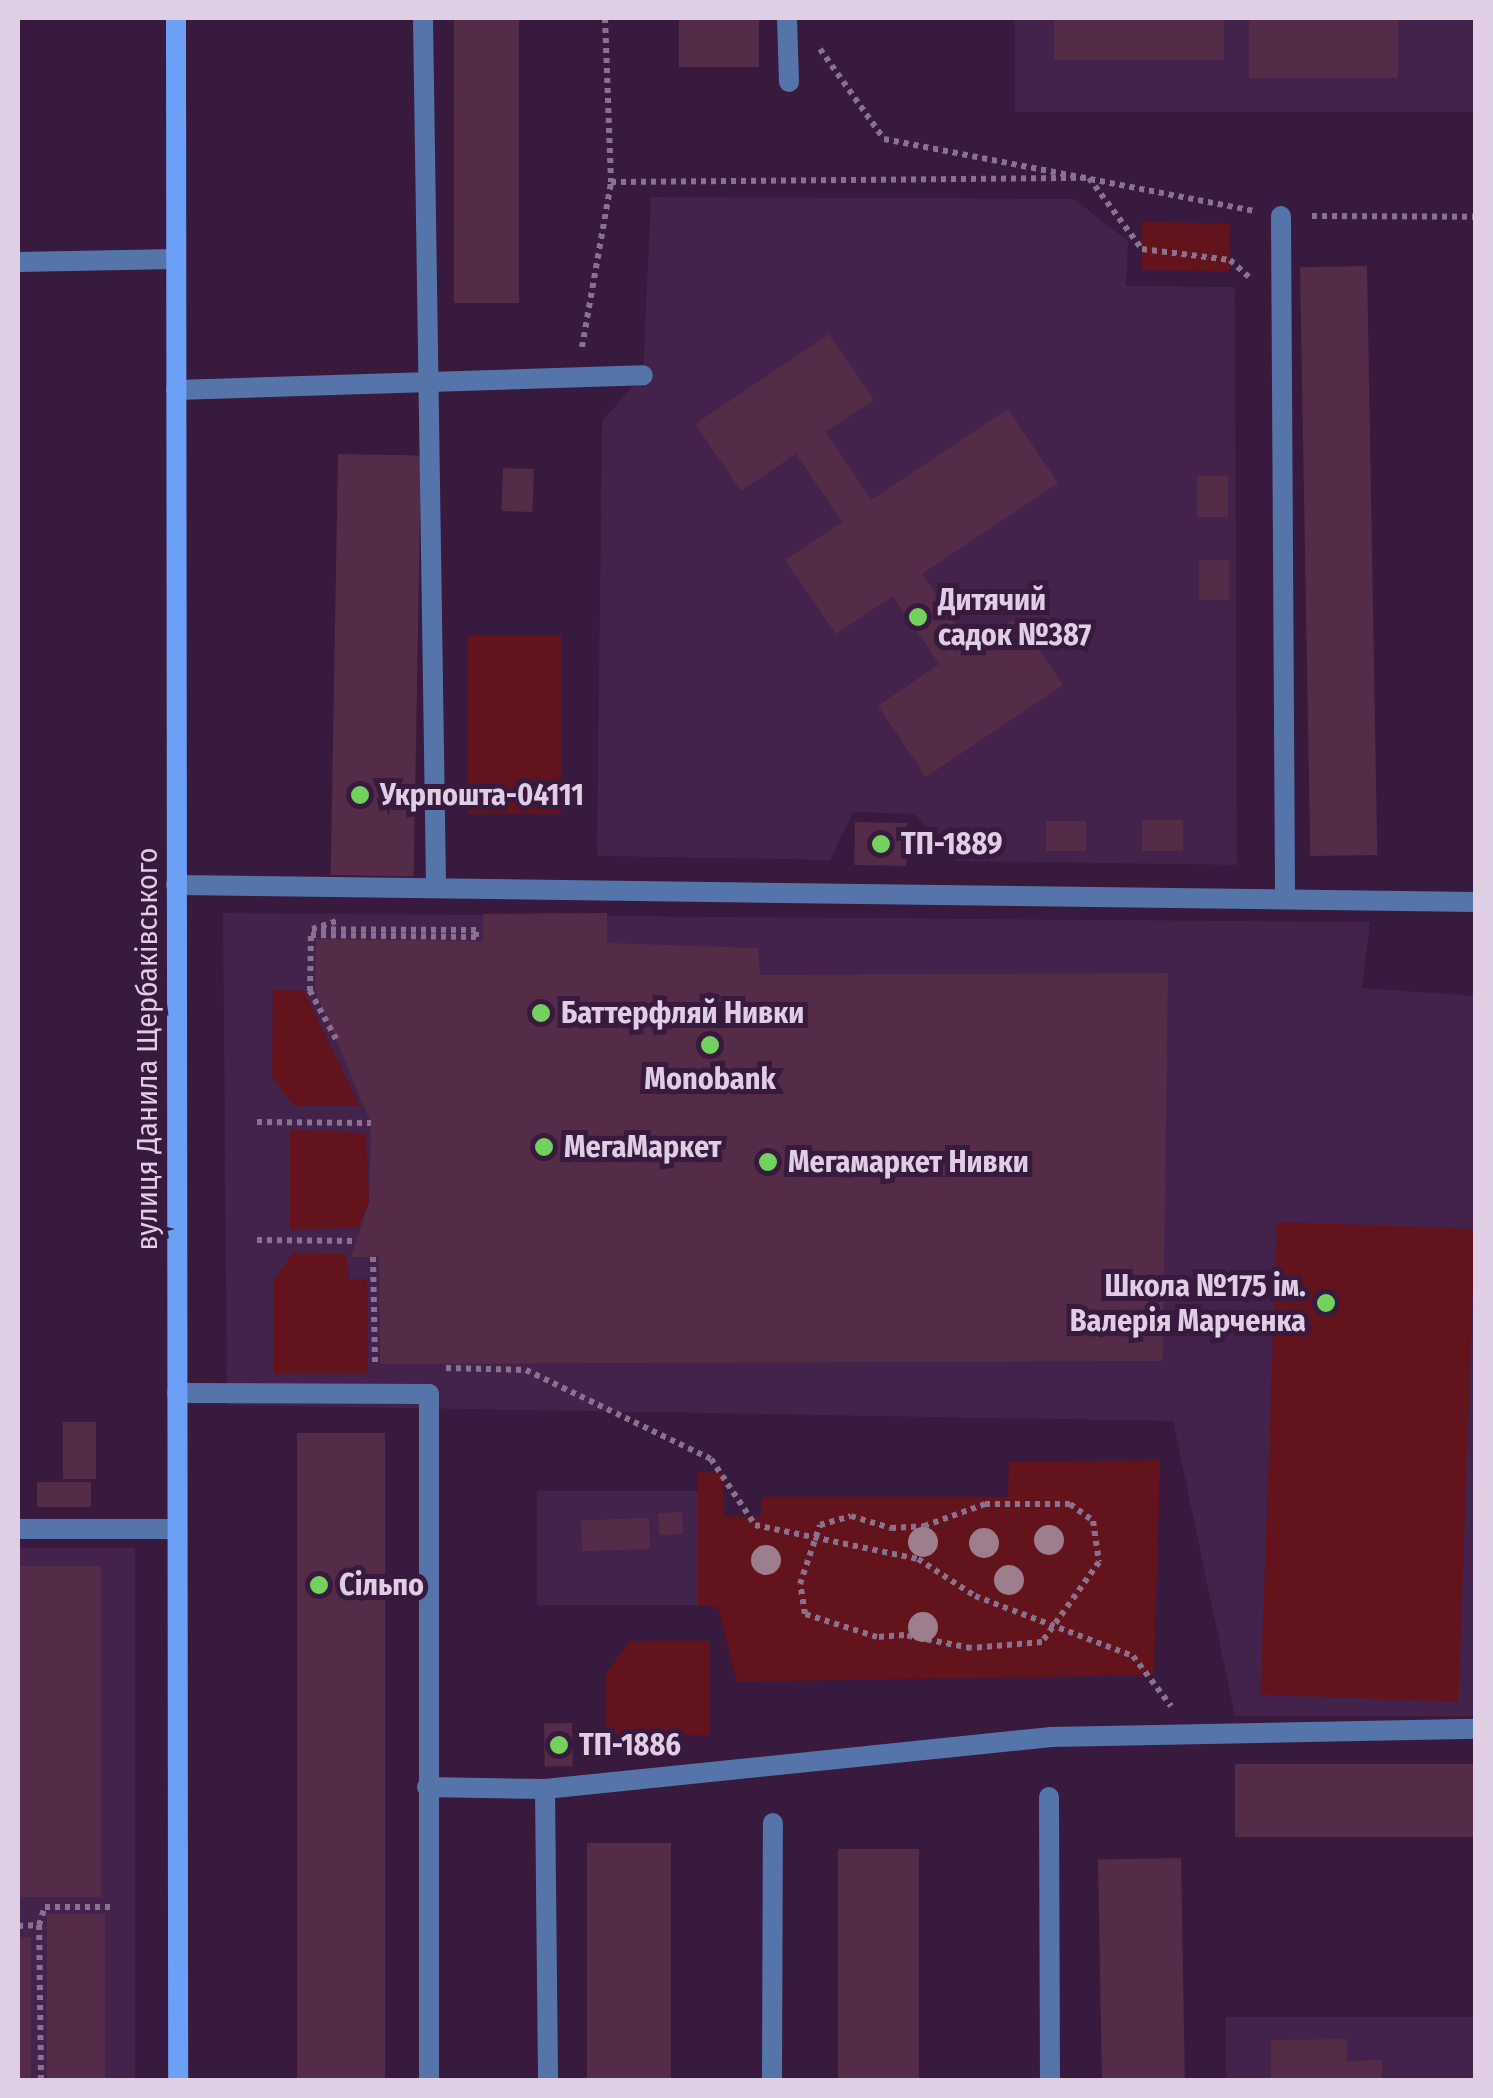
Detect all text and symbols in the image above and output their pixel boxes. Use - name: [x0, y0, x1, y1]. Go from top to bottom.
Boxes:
- place label: Дитячий садок №387: [938, 582, 1091, 652]
- marker: Дитячий садок №387: [907, 606, 929, 628]
- place label: Укрпошта-04111: [380, 777, 584, 813]
- marker: Укрпошта-04111: [349, 784, 371, 806]
- place label: ТП-1889: [901, 826, 1002, 862]
- marker: ТП-1889: [870, 833, 892, 855]
- street label: вулиця Данила Щербаківського: [129, 848, 165, 1250]
- place label: Баттерфляй Нивки: [561, 995, 804, 1031]
- marker: Баттерфляй Нивки: [530, 1002, 552, 1024]
- marker: Monobank: [699, 1034, 721, 1056]
- place label: Monobank: [644, 1061, 776, 1097]
- place label: МегаМаркет: [564, 1129, 721, 1165]
- marker: МегаМаркет: [533, 1136, 555, 1158]
- place label: Мегамаркет Нивки: [788, 1144, 1029, 1180]
- marker: Мегамаркет Нивки: [757, 1151, 779, 1173]
- place label: Школа №175 ім. Валерія Марченка: [1070, 1268, 1306, 1338]
- marker: Школа №175 ім. Валерія Марченка: [1315, 1292, 1337, 1314]
- place label: Сільпо: [339, 1567, 424, 1603]
- marker: Сільпо: [308, 1574, 330, 1596]
- place label: ТП-1886: [579, 1727, 681, 1763]
- marker: ТП-1886: [548, 1734, 570, 1756]

